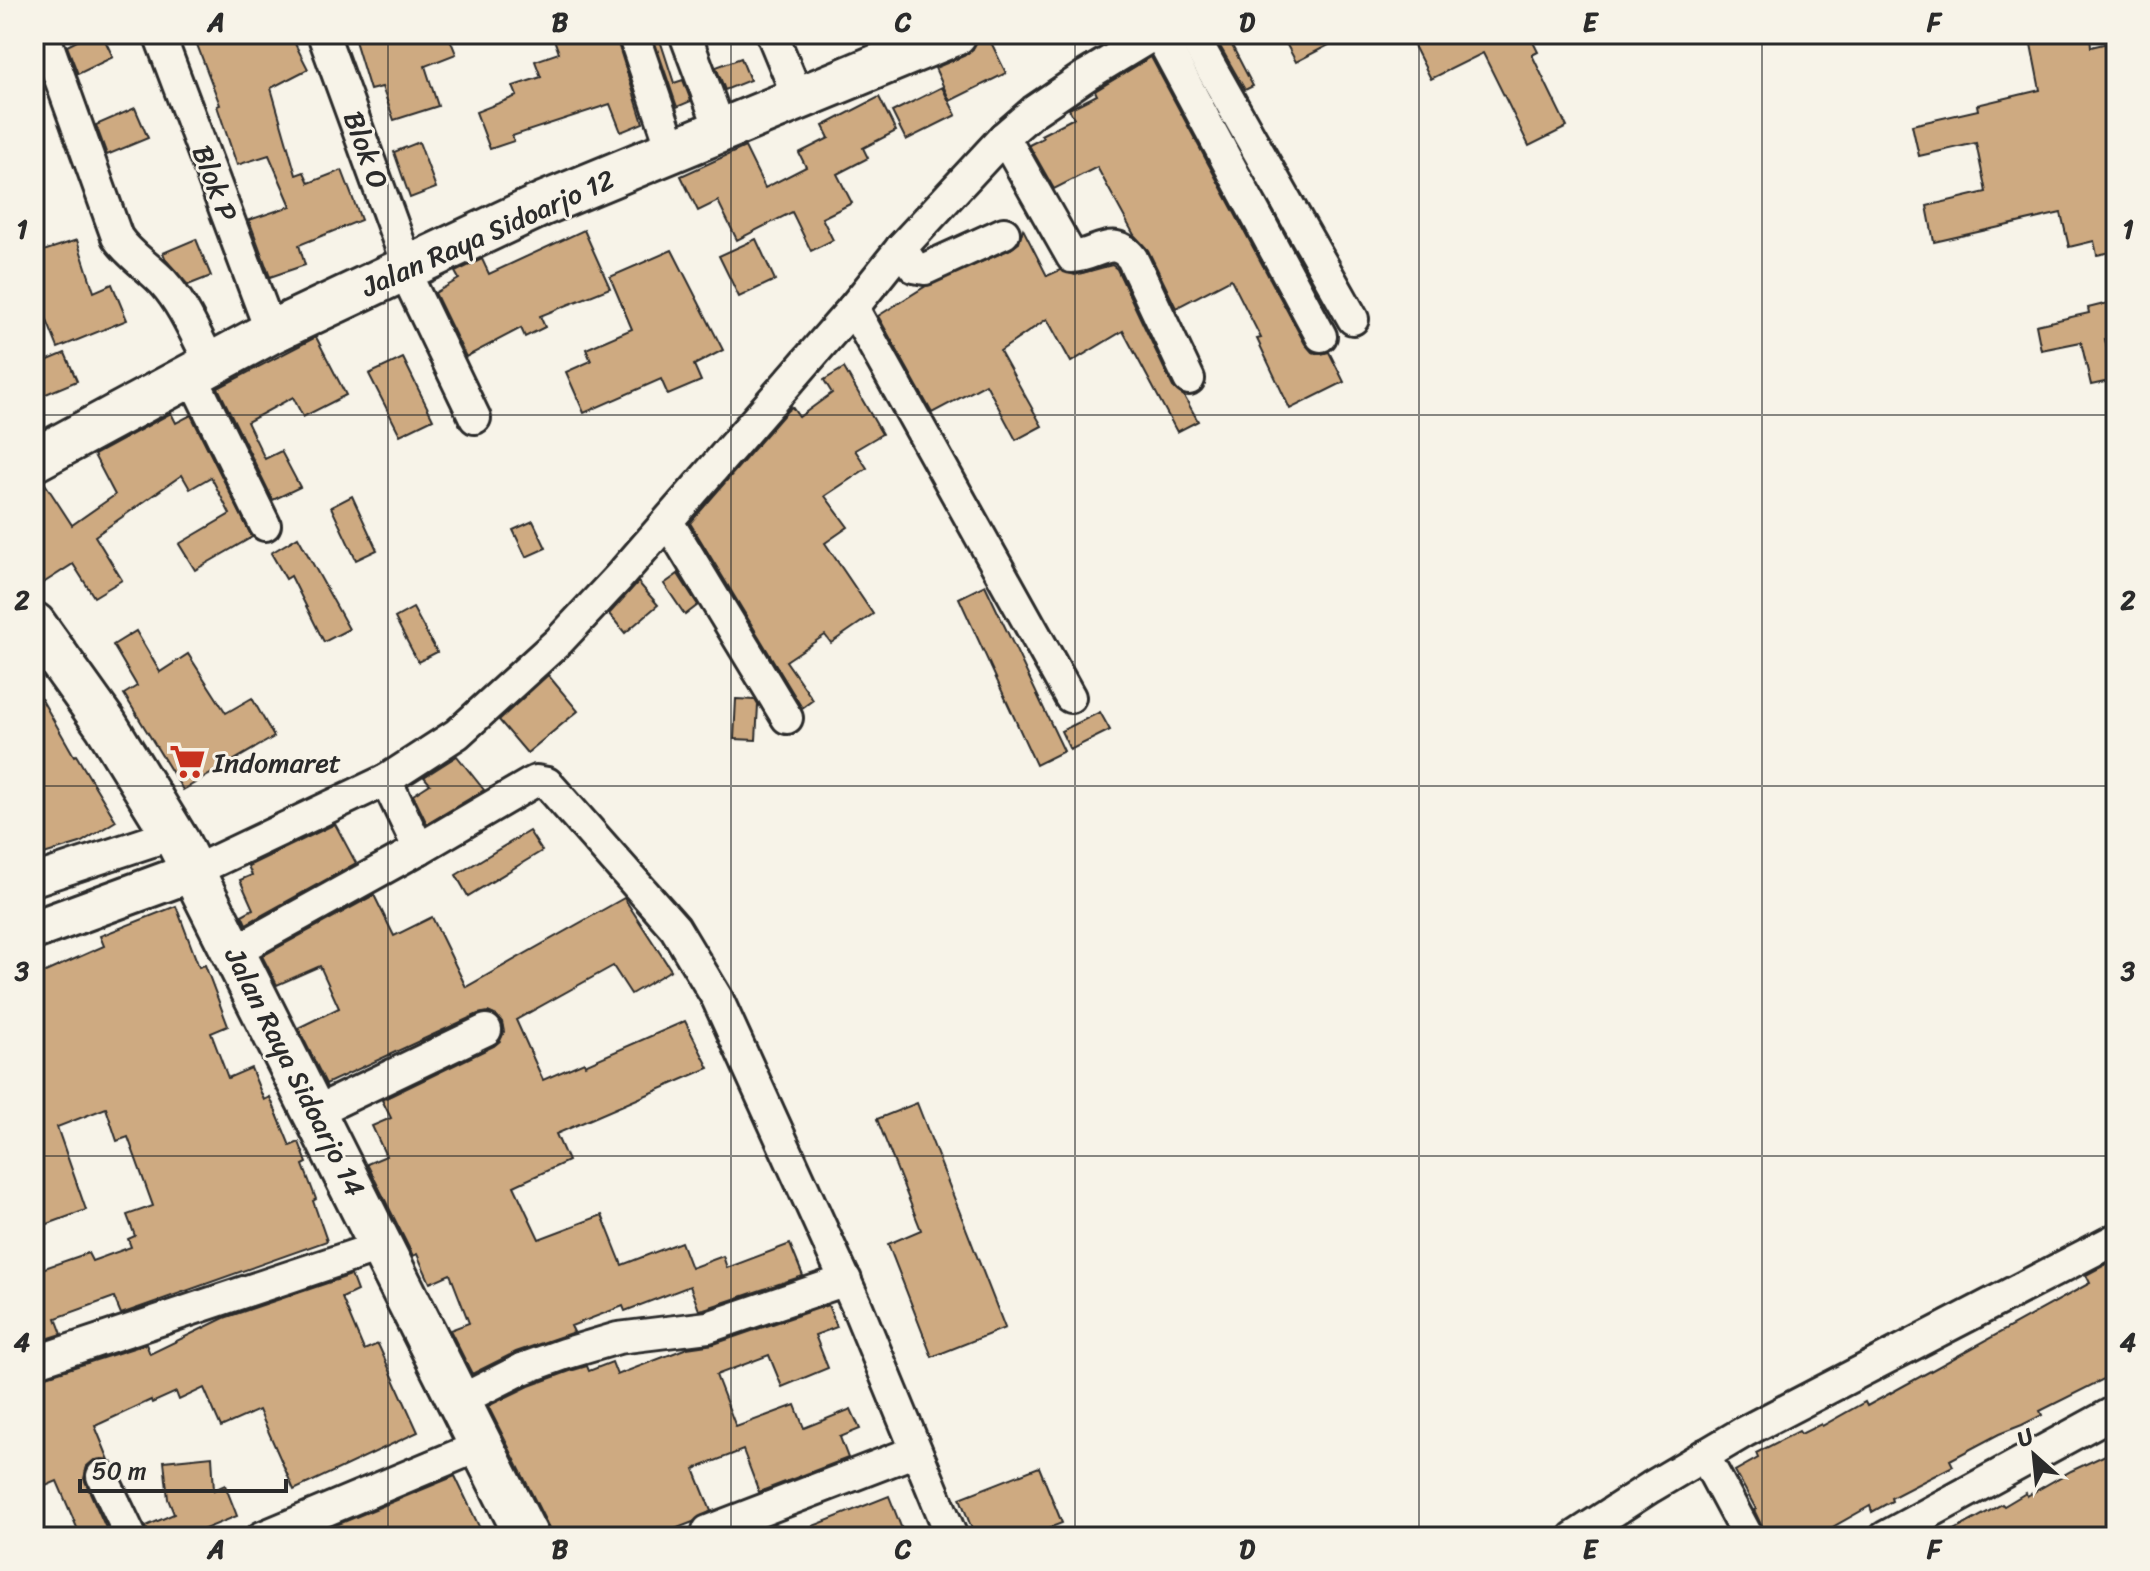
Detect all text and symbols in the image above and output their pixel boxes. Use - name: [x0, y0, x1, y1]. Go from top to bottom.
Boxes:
- text: A: [206, 0, 225, 45]
- text: B: [552, 0, 569, 45]
- text: C: [894, 0, 912, 45]
- text: D: [1239, 0, 1255, 45]
- text: E: [1583, 0, 1600, 45]
- text: F: [1926, 0, 1943, 45]
- street label: Blok O: [329, 104, 403, 196]
- street label: Blok P: [178, 138, 252, 229]
- street label: Jalan Raya Sidoarjo 12: [352, 155, 623, 311]
- text: 1: [16, 206, 28, 252]
- text: 1: [2122, 206, 2134, 252]
- text: 2: [13, 577, 30, 623]
- text: 2: [2119, 577, 2136, 623]
- place label: Indomaret: [212, 738, 341, 787]
- supermarket icon: Indomaret: [168, 743, 206, 781]
- street label: Jalan Raya Sidoarjo 14: [210, 938, 379, 1205]
- text: 3: [14, 948, 30, 994]
- text: 3: [2120, 948, 2136, 994]
- text: 4: [14, 1319, 30, 1365]
- text: 4: [2120, 1319, 2136, 1365]
- north arrow: [1994, 1415, 2074, 1495]
- text: U: [2010, 1416, 2042, 1458]
- scale bar: [80, 1443, 286, 1493]
- text: 50 m: [92, 1450, 147, 1492]
- text: A: [206, 1526, 225, 1571]
- text: B: [552, 1526, 569, 1571]
- text: C: [894, 1526, 912, 1571]
- text: D: [1239, 1526, 1255, 1571]
- text: E: [1583, 1526, 1600, 1571]
- text: F: [1926, 1526, 1943, 1571]

